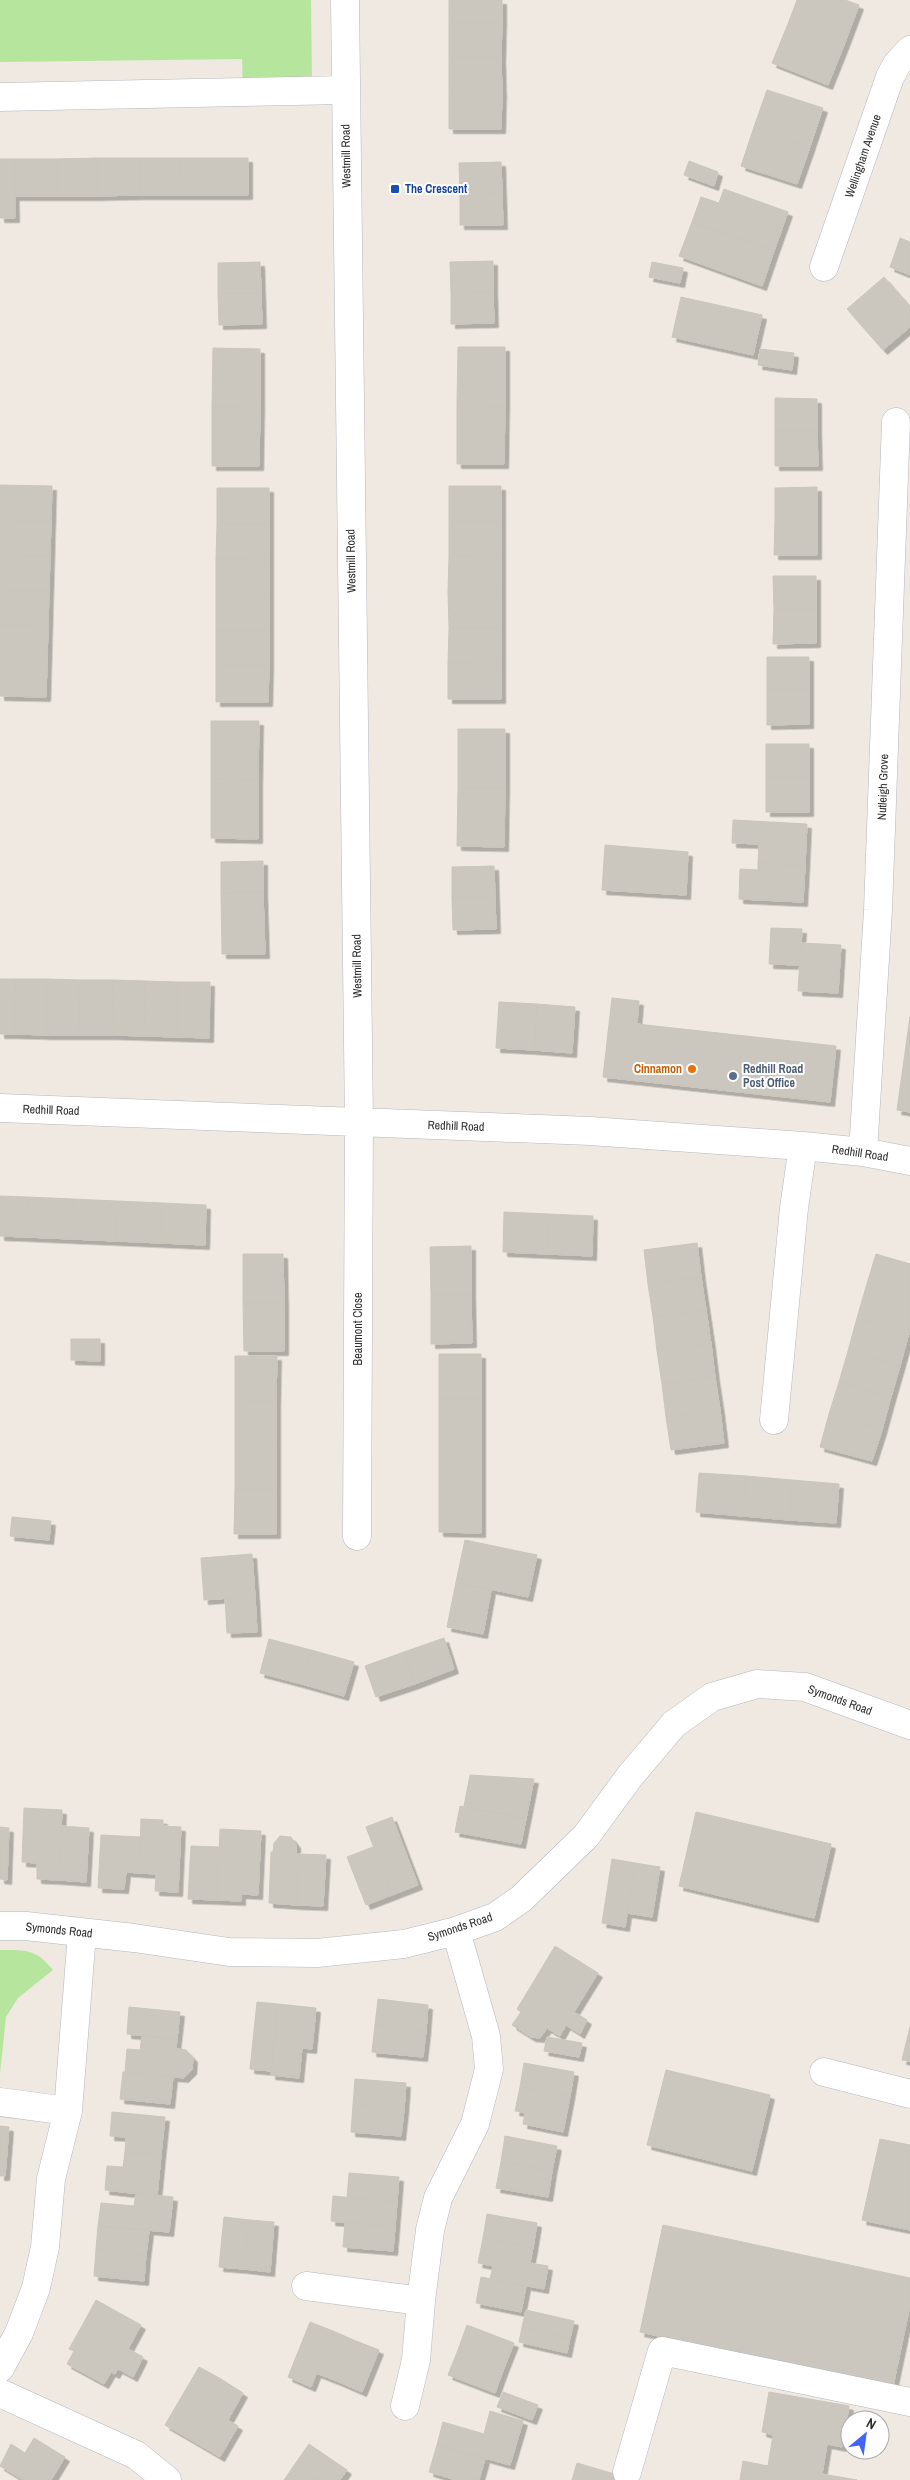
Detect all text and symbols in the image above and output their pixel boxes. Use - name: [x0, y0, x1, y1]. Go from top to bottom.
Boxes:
- street label: Wellingham Avenue: [841, 112, 885, 200]
- street label: Westmill Road: [337, 124, 355, 188]
- place label: The Crescent: [405, 181, 468, 197]
- marker: The Crescent: [389, 183, 401, 195]
- street label: Westmill Road: [342, 529, 360, 593]
- street label: Nutleigh Grove: [874, 754, 892, 820]
- street label: Westmill Road: [348, 934, 366, 998]
- place label: Cinnamon: [634, 1061, 682, 1077]
- place label: Redhill Road Post Office: [743, 1061, 803, 1091]
- marker: Cinnamon: [686, 1063, 698, 1075]
- marker: Redhill Road Post Office: [727, 1070, 739, 1082]
- street label: Redhill Road: [22, 1101, 80, 1119]
- street label: Redhill Road: [427, 1117, 485, 1135]
- street label: Redhill Road: [831, 1141, 889, 1165]
- street label: Beaumont Close: [350, 1293, 366, 1365]
- street label: Symonds Road: [806, 1681, 874, 1719]
- street label: Symonds Road: [426, 1909, 494, 1945]
- street label: Symonds Road: [25, 1919, 93, 1941]
- north arrow: [840, 2410, 890, 2460]
- text: N: [863, 2414, 879, 2434]

